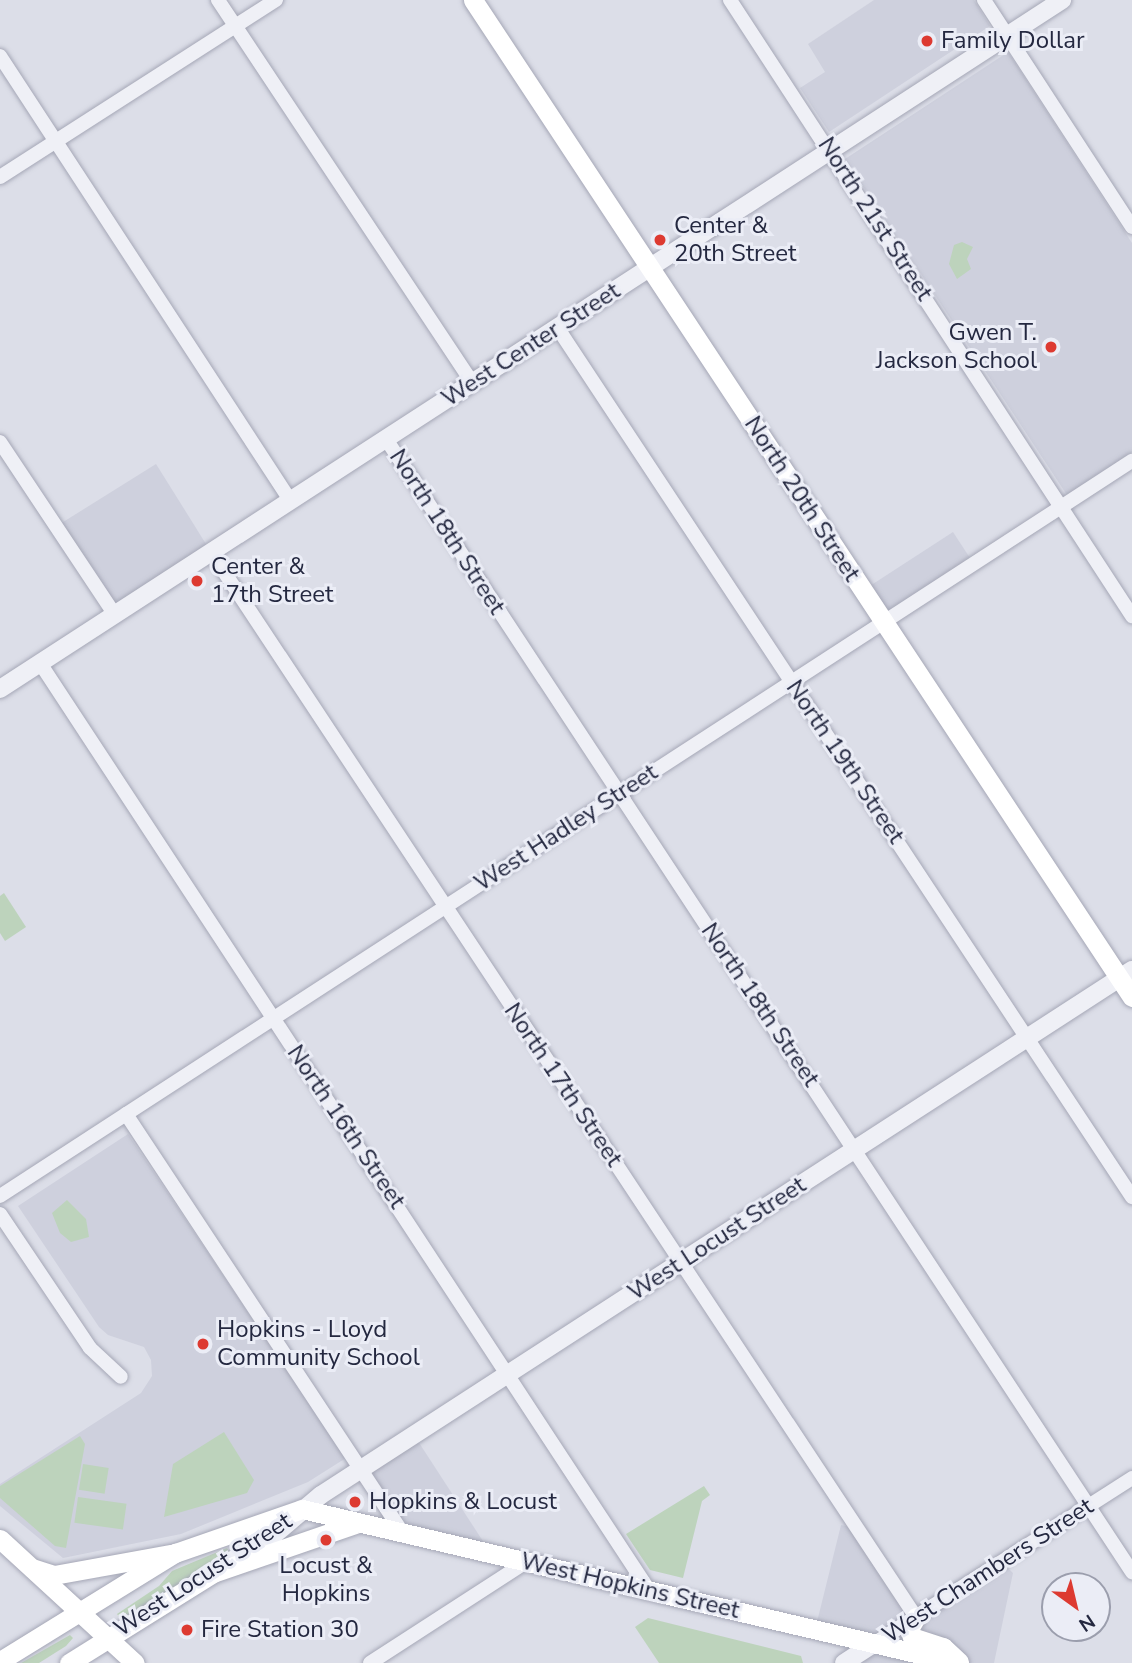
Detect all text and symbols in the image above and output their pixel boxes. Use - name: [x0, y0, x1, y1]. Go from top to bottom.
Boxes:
- place label: Family Dollar: [941, 27, 1085, 55]
- marker: Family Dollar: [919, 33, 935, 49]
- street label: North 21st Street: [812, 132, 938, 306]
- place label: Center & 20th Street: [674, 212, 796, 268]
- marker: Center & 20th Street: [652, 232, 668, 248]
- street label: West Center Street: [436, 277, 626, 413]
- place label: Gwen T. Jackson School: [876, 319, 1037, 375]
- marker: Gwen T. Jackson School: [1043, 339, 1059, 355]
- street label: North 20th Street: [738, 411, 866, 587]
- street label: North 18th Street: [383, 444, 511, 620]
- place label: Center & 17th Street: [211, 553, 333, 609]
- marker: Center & 17th Street: [189, 573, 205, 589]
- street label: North 19th Street: [780, 675, 910, 849]
- street label: West Hadley Street: [469, 758, 663, 898]
- street label: North 18th Street: [695, 918, 825, 1092]
- street label: North 17th Street: [498, 998, 628, 1172]
- street label: North 16th Street: [281, 1040, 411, 1214]
- street label: West Locust Street: [623, 1171, 811, 1307]
- place label: Hopkins - Lloyd Community School: [217, 1316, 420, 1372]
- marker: Hopkins - Lloyd Community School: [195, 1336, 211, 1352]
- place label: Hopkins & Locust: [369, 1488, 557, 1516]
- street label: West Chambers Street: [877, 1492, 1099, 1650]
- marker: Hopkins & Locust: [347, 1494, 363, 1510]
- street label: West Locust Street: [109, 1507, 297, 1643]
- marker: Locust & Hopkins: [318, 1532, 334, 1548]
- street label: West Hopkins Street: [518, 1547, 742, 1625]
- place label: Locust & Hopkins: [279, 1552, 373, 1608]
- north arrow: [1041, 1572, 1111, 1642]
- text: N: [1073, 1608, 1100, 1638]
- place label: Fire Station 30: [201, 1616, 359, 1644]
- marker: Fire Station 30: [179, 1622, 195, 1638]

